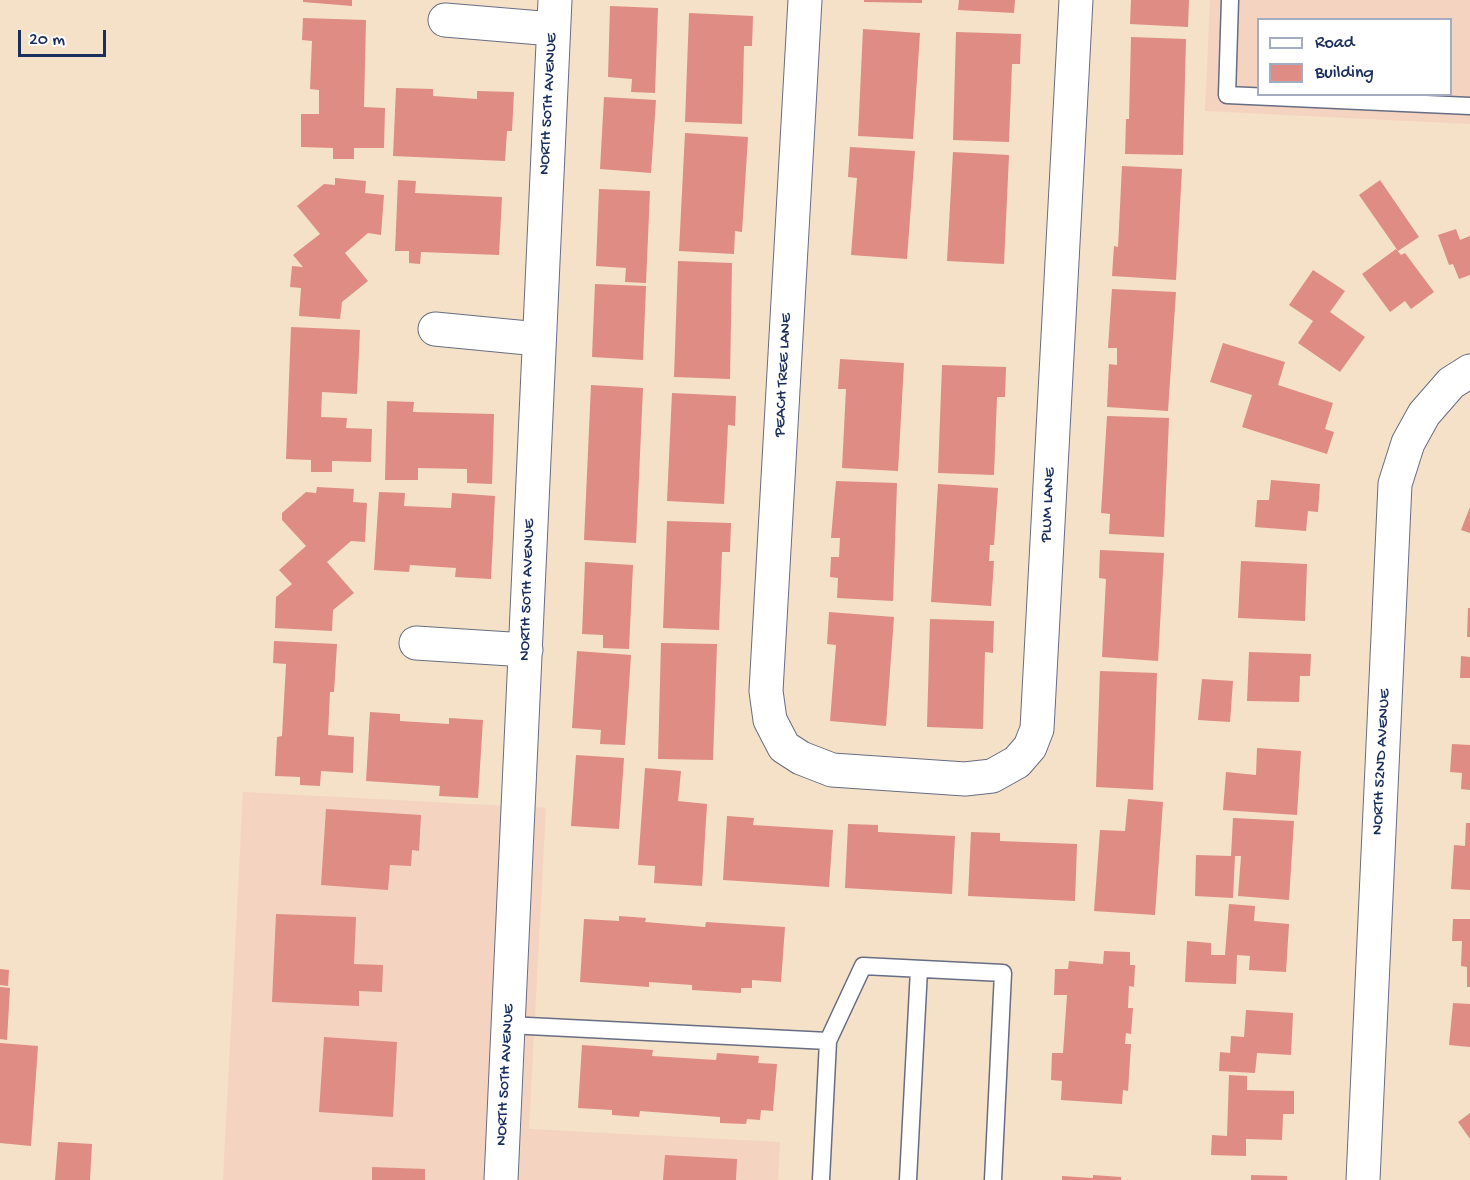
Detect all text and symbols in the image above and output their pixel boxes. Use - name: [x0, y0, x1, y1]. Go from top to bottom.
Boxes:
- scale bar: [21, 18, 110, 56]
- legend: [1257, 18, 1452, 96]
- text: 20 m: [29, 30, 65, 51]
- street label: NORTH 50TH AVENUE: [536, 33, 562, 175]
- text: Road: [1315, 33, 1354, 54]
- text: Building: [1315, 63, 1374, 84]
- street label: PEACH TREE LANE: [771, 313, 797, 437]
- street label: PLUM LANE: [1037, 467, 1061, 543]
- street label: NORTH 50TH AVENUE: [516, 519, 540, 661]
- street label: NORTH 52ND AVENUE: [1369, 688, 1395, 836]
- street label: NORTH 50TH AVENUE: [493, 1004, 519, 1146]

